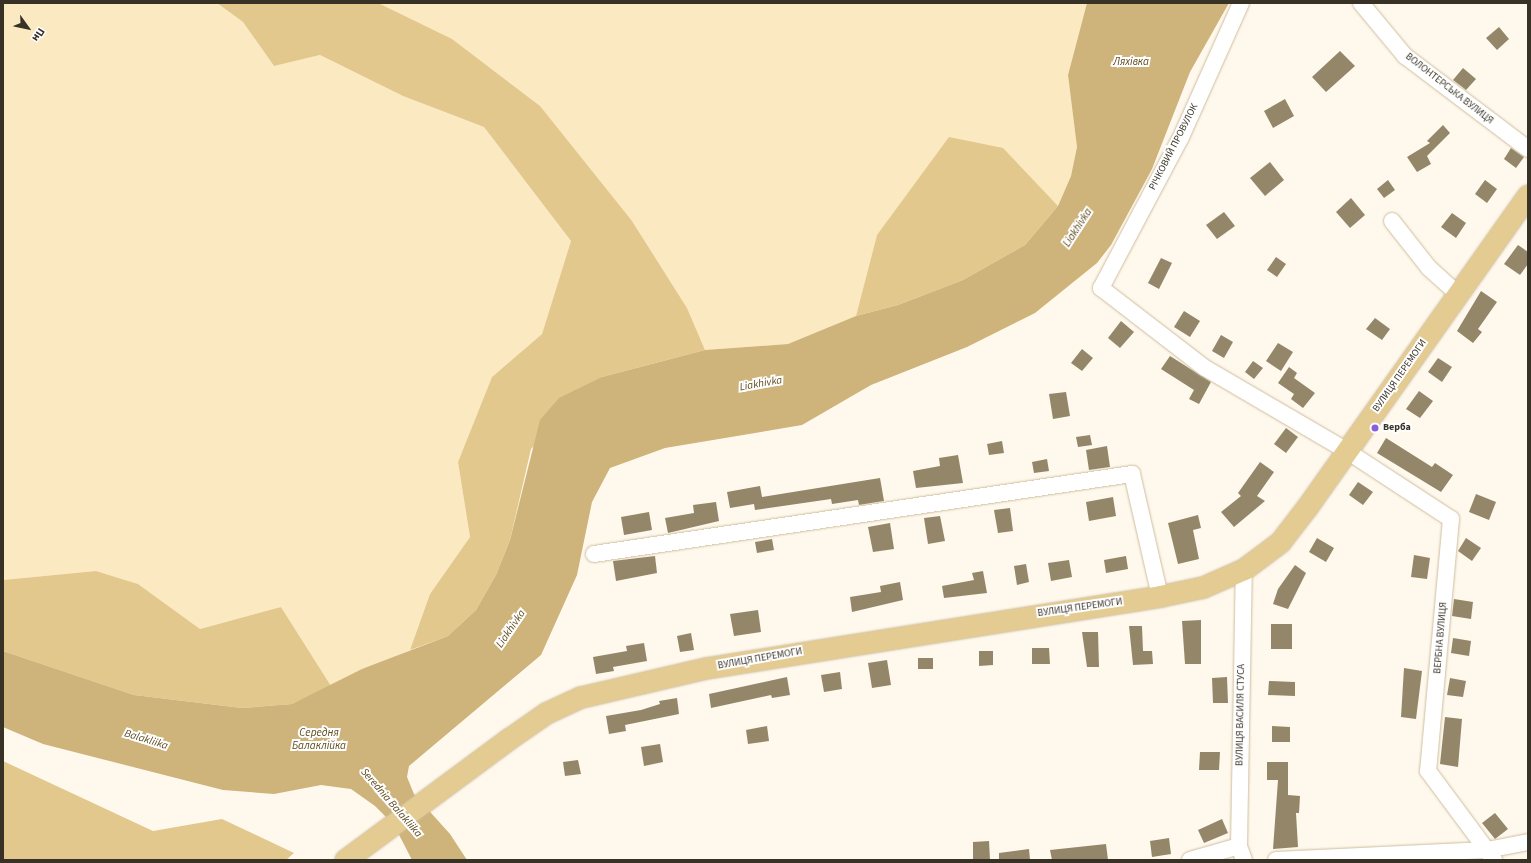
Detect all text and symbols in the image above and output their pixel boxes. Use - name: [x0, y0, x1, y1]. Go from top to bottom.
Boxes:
- north arrow: [8, 8, 48, 48]
- text: Пн: [28, 25, 49, 45]
- street label: ВОЛОНТЕРСЬКА ВУЛИЦЯ: [1403, 51, 1495, 127]
- water label: Ляхівка: [1113, 55, 1149, 69]
- street label: РІЧКОВИЙ ПРОВУЛОК: [1147, 102, 1201, 192]
- water label: Liakhivka: [1061, 206, 1095, 250]
- street label: ВУЛИЦЯ ПЕРЕМОГИ: [1371, 337, 1429, 415]
- water label: Liakhivka: [739, 374, 783, 394]
- place label: Верба: [1383, 422, 1411, 434]
- marker: Верба: [1370, 423, 1380, 433]
- street label: ВУЛИЦЯ ПЕРЕМОГИ: [1037, 596, 1123, 620]
- street label: ВЕРБНА ВУЛИЦЯ: [1432, 602, 1450, 674]
- water label: Liakhivka: [493, 607, 529, 651]
- street label: ВУЛИЦЯ ПЕРЕМОГИ: [717, 646, 803, 672]
- street label: ВУЛИЦЯ ВАСИЛЯ СТУСА: [1234, 664, 1248, 766]
- water label: Balakliika: [123, 727, 169, 753]
- water label: Середня Балаклійка: [292, 727, 346, 753]
- water label: Serednia Balakliika: [357, 766, 425, 840]

